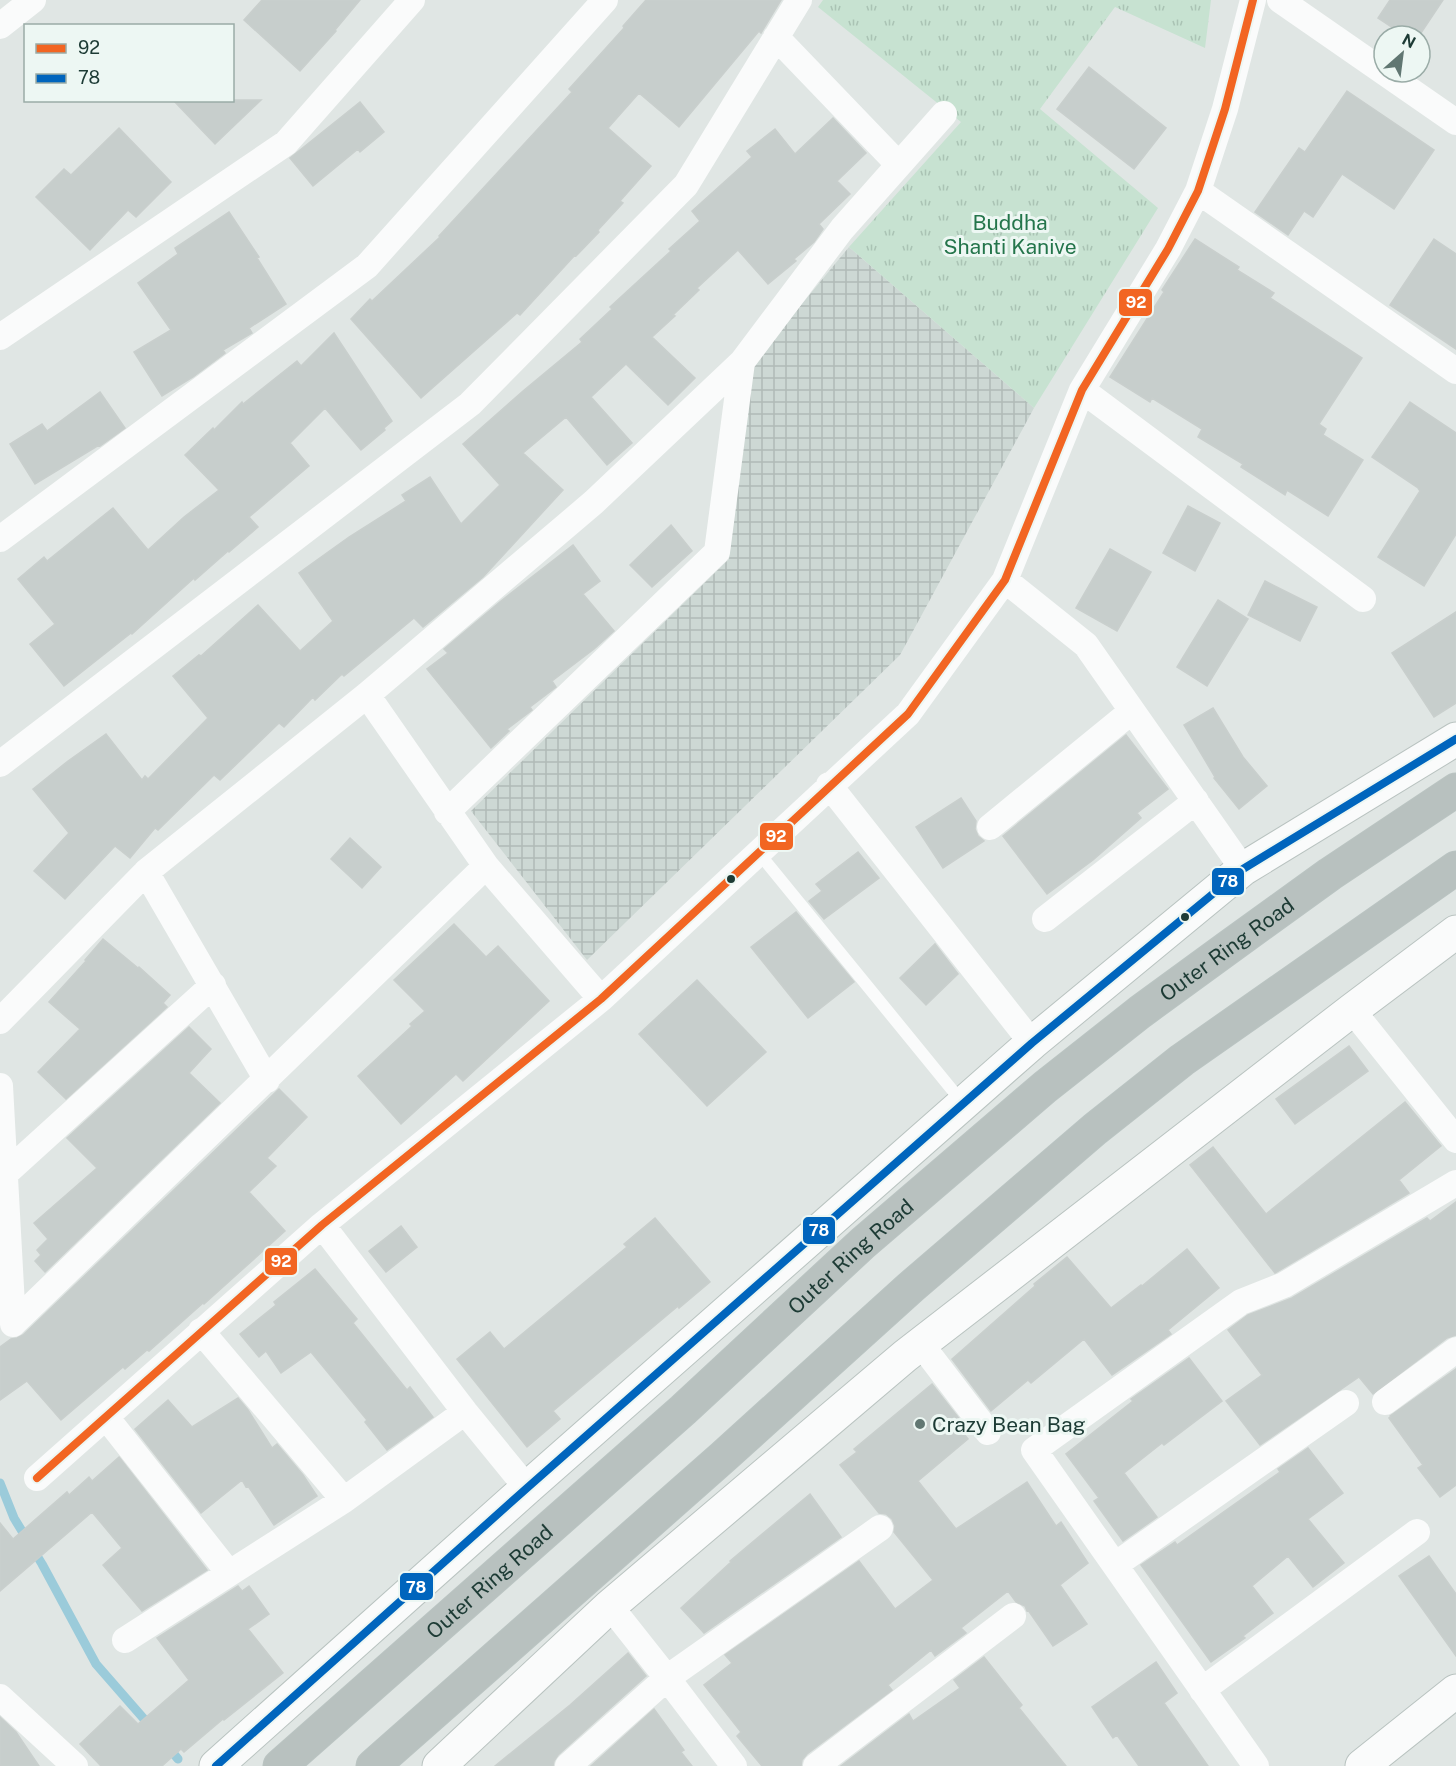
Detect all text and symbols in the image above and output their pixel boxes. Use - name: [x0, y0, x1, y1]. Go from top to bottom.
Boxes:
- legend: [24, 24, 234, 102]
- north arrow: [1372, 24, 1432, 84]
- text: N: [1399, 30, 1419, 53]
- text: 92: [78, 37, 100, 58]
- text: 78: [78, 67, 100, 88]
- park label: Buddha Shanti Kanive: [943, 210, 1077, 259]
- line badge: 92: [1118, 288, 1153, 317]
- text: 92: [1126, 293, 1146, 312]
- line badge: 92: [759, 822, 794, 851]
- text: 92: [766, 827, 786, 846]
- line badge: 78: [1211, 867, 1245, 896]
- text: 78: [1218, 872, 1239, 891]
- unlabelled marker: [725, 873, 737, 885]
- street label: Outer Ring Road: [1154, 892, 1299, 1006]
- unlabelled marker: [1179, 911, 1191, 923]
- street label: Outer Ring Road: [782, 1193, 918, 1319]
- line badge: 78: [802, 1216, 836, 1245]
- text: 78: [809, 1221, 830, 1240]
- line badge: 92: [264, 1247, 298, 1276]
- text: 92: [271, 1252, 291, 1271]
- place label: Crazy Bean Bag: [932, 1412, 1086, 1437]
- marker: Crazy Bean Bag: [913, 1417, 927, 1431]
- street label: Outer Ring Road: [421, 1519, 557, 1644]
- line badge: 78: [399, 1572, 434, 1601]
- text: 78: [406, 1578, 427, 1597]

